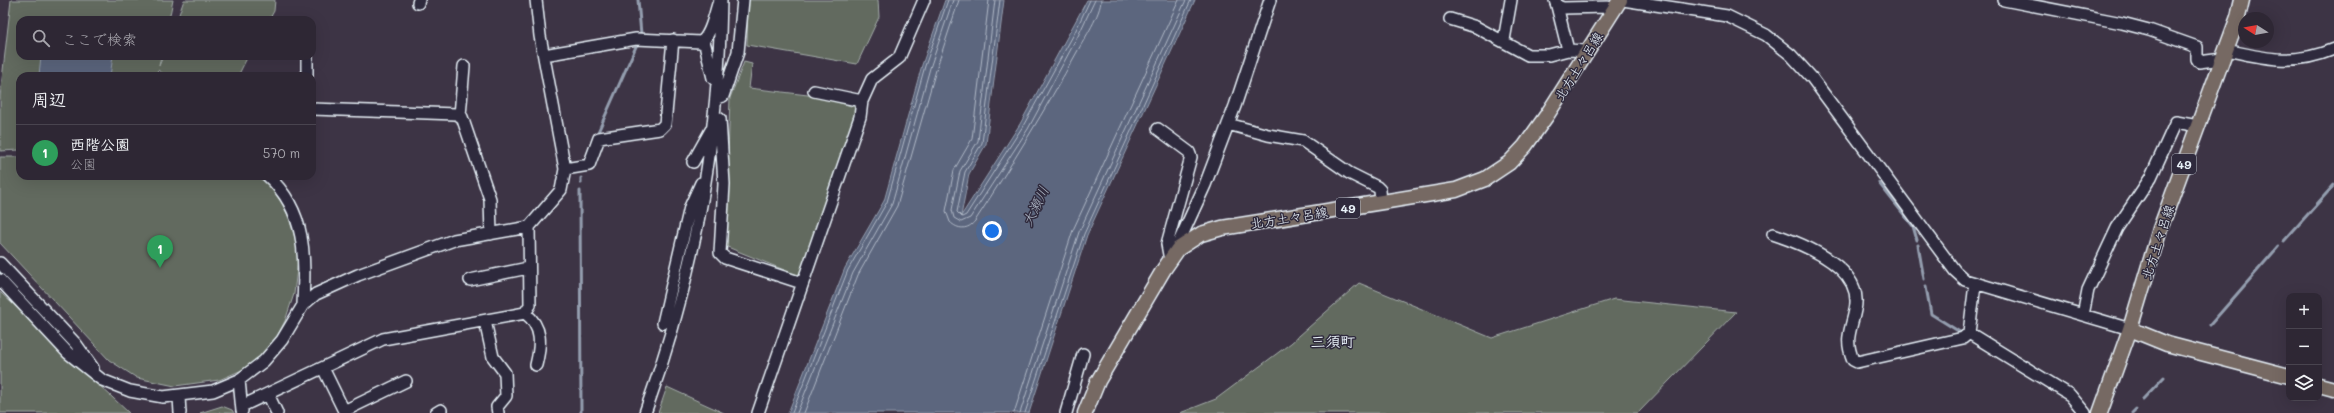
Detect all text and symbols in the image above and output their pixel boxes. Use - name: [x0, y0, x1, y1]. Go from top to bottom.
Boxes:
- north arrow: [2238, 12, 2274, 48]
- search box: [16, 16, 316, 60]
- icon: search: [30, 27, 52, 49]
- street label: 北方土々呂線: [1550, 28, 1606, 104]
- text: ここで検索: [62, 29, 137, 49]
- text: 周辺: [32, 88, 66, 110]
- text: 西階公園: [70, 134, 130, 154]
- text: 1: [42, 144, 48, 161]
- text: 570 m: [263, 144, 300, 161]
- road number: 49: [2172, 154, 2196, 174]
- text: 公園: [70, 155, 96, 172]
- water label: 大瀬川: [1017, 183, 1053, 229]
- road number: 49: [1336, 198, 1360, 218]
- street label: 北方土々呂線: [2137, 201, 2177, 282]
- street label: 北方土々呂線: [1249, 202, 1330, 231]
- your location: [982, 221, 1002, 241]
- pin: 1: [147, 235, 173, 268]
- map controls: [2286, 293, 2322, 401]
- button: +: [2286, 293, 2322, 329]
- button: −: [2286, 329, 2322, 365]
- district label: 三須町: [1310, 331, 1356, 351]
- button: layers: [2286, 365, 2322, 401]

